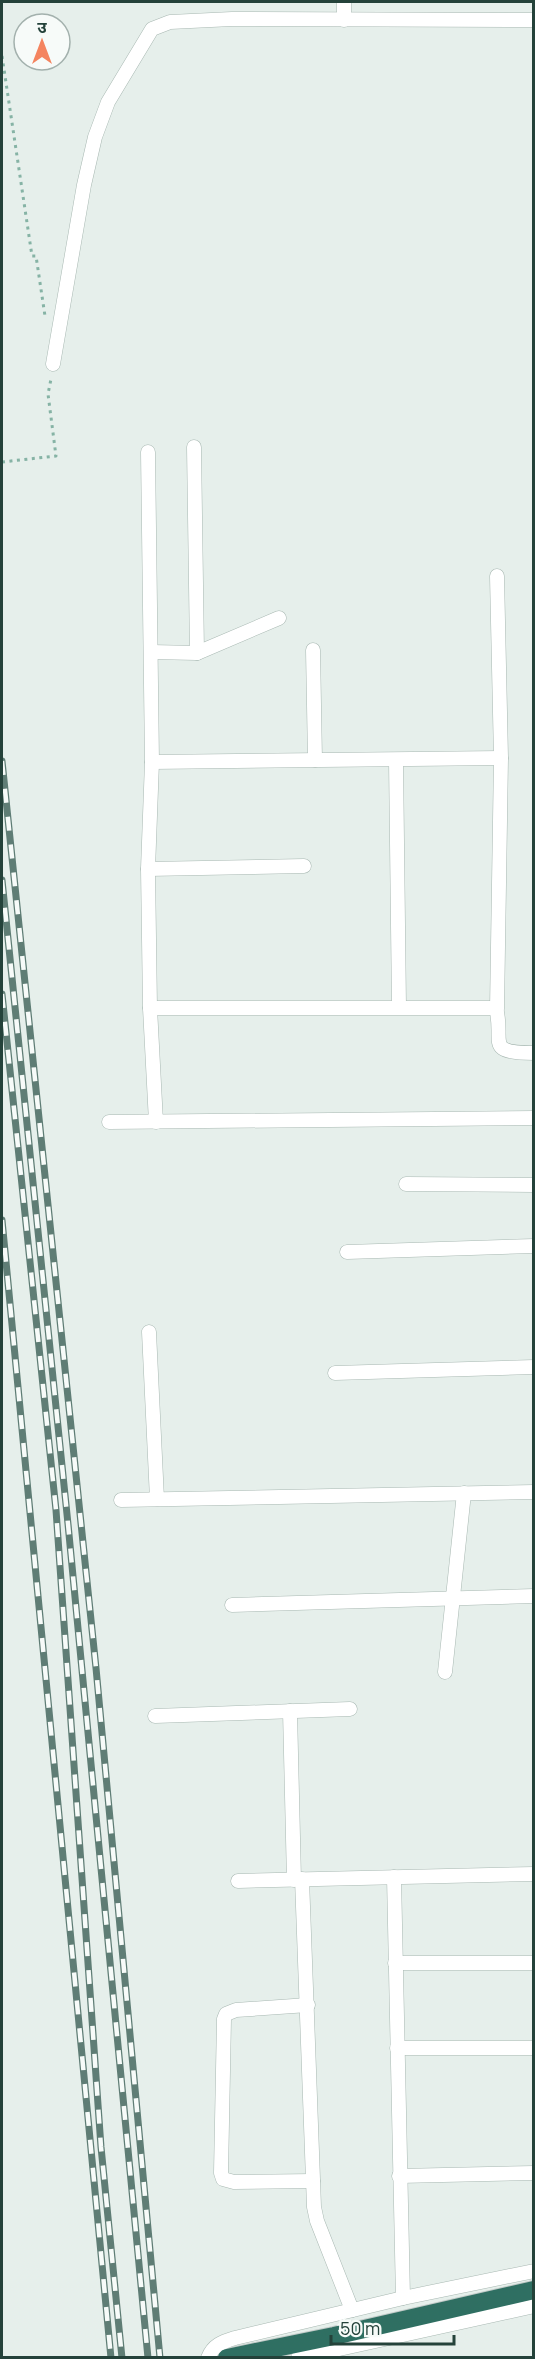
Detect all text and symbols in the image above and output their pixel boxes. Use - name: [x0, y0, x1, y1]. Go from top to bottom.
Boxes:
- north arrow: [12, 12, 72, 72]
- text: उ: [37, 16, 47, 38]
- scale bar: [331, 2308, 454, 2346]
- text: 50 m: [340, 2316, 380, 2340]

